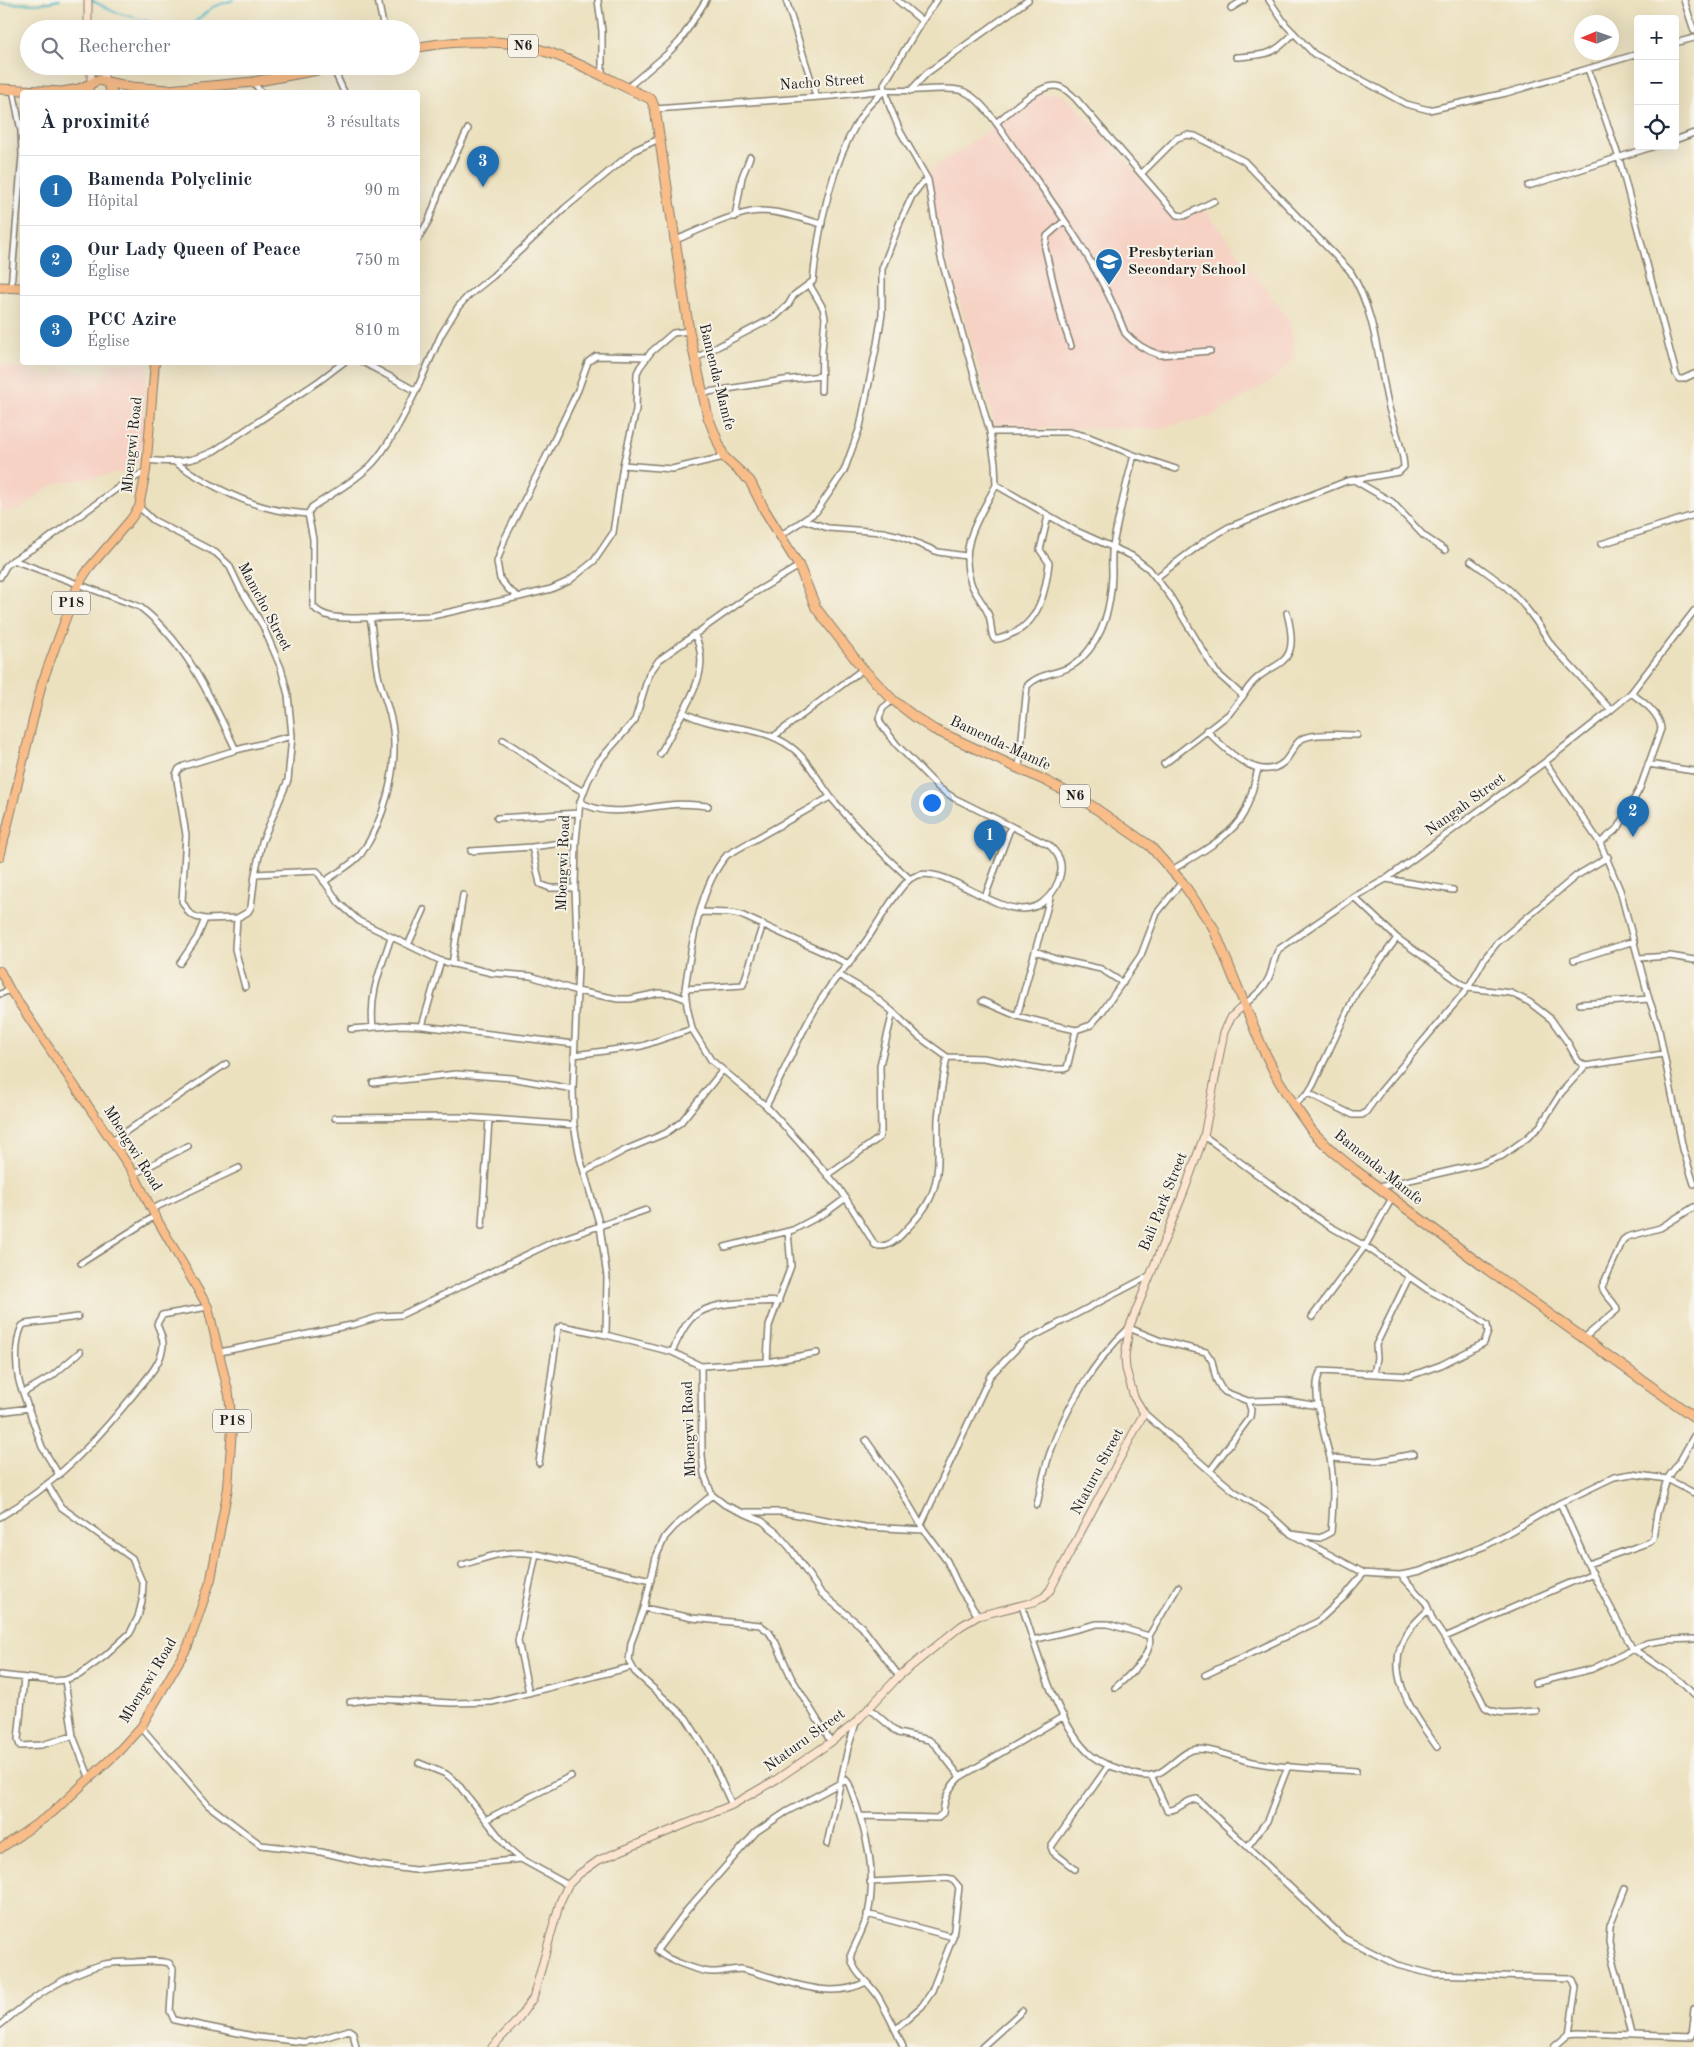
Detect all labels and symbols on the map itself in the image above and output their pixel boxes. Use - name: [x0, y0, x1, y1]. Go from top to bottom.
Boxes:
- north arrow: [1574, 15, 1619, 60]
- road number: N6: [508, 34, 538, 58]
- street label: Nacho Street: [779, 73, 865, 93]
- pin: 3: [467, 146, 499, 187]
- place label: Presbyterian Secondary School: [1128, 246, 1246, 278]
- school or university icon: Presbyterian Secondary School: [1094, 247, 1124, 286]
- street label: Bamenda-Mamfe: [696, 322, 737, 432]
- street label: Mbengwi Road: [120, 396, 146, 494]
- street label: Mamcho Street: [234, 560, 294, 654]
- road number: P18: [52, 592, 90, 614]
- street label: Bamenda-Mamfe: [947, 714, 1053, 774]
- street label: Nangah Street: [1423, 771, 1509, 839]
- road number: N6: [1060, 784, 1090, 808]
- your location: [919, 790, 945, 816]
- pin: 2: [1617, 796, 1649, 837]
- street label: Mbengwi Road: [555, 814, 573, 912]
- pin: 1: [974, 820, 1006, 861]
- street label: Mbengwi Road: [100, 1104, 164, 1194]
- street label: Bamenda-Mamfe: [1331, 1128, 1425, 1208]
- street label: Bali Park Street: [1137, 1151, 1191, 1253]
- street label: Mbengwi Road: [681, 1380, 699, 1478]
- road number: P18: [213, 1410, 251, 1432]
- street label: Ntaturu Street: [1069, 1426, 1127, 1518]
- street label: Mbengwi Road: [118, 1636, 180, 1726]
- street label: Ntaturu Street: [762, 1707, 848, 1775]

